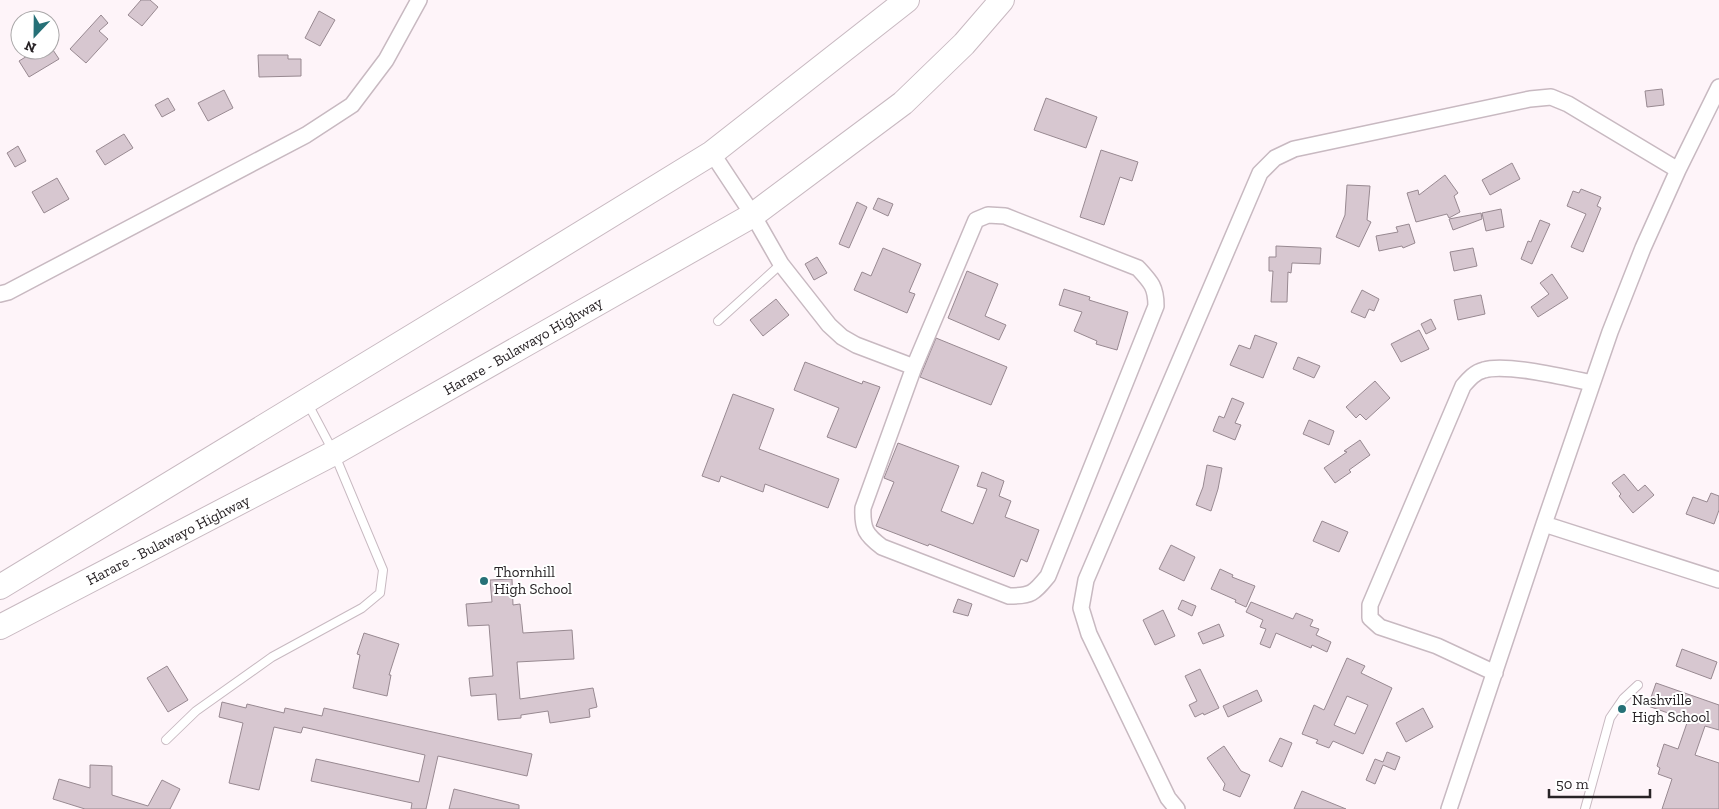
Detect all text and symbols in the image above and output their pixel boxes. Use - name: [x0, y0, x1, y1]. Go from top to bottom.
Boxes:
- north arrow: [10, 10, 60, 60]
- text: N: [22, 37, 38, 56]
- street label: Harare - Bulawayo Highway: [440, 293, 606, 399]
- street label: Harare - Bulawayo Highway: [83, 491, 253, 589]
- place label: Thornhill High School: [494, 563, 572, 598]
- marker: Thornhill High School: [478, 575, 490, 587]
- place label: Nashville High School: [1632, 691, 1710, 726]
- marker: Nashville High School: [1616, 703, 1628, 715]
- scale bar: [1549, 766, 1650, 798]
- text: 50 m: [1556, 775, 1589, 793]

